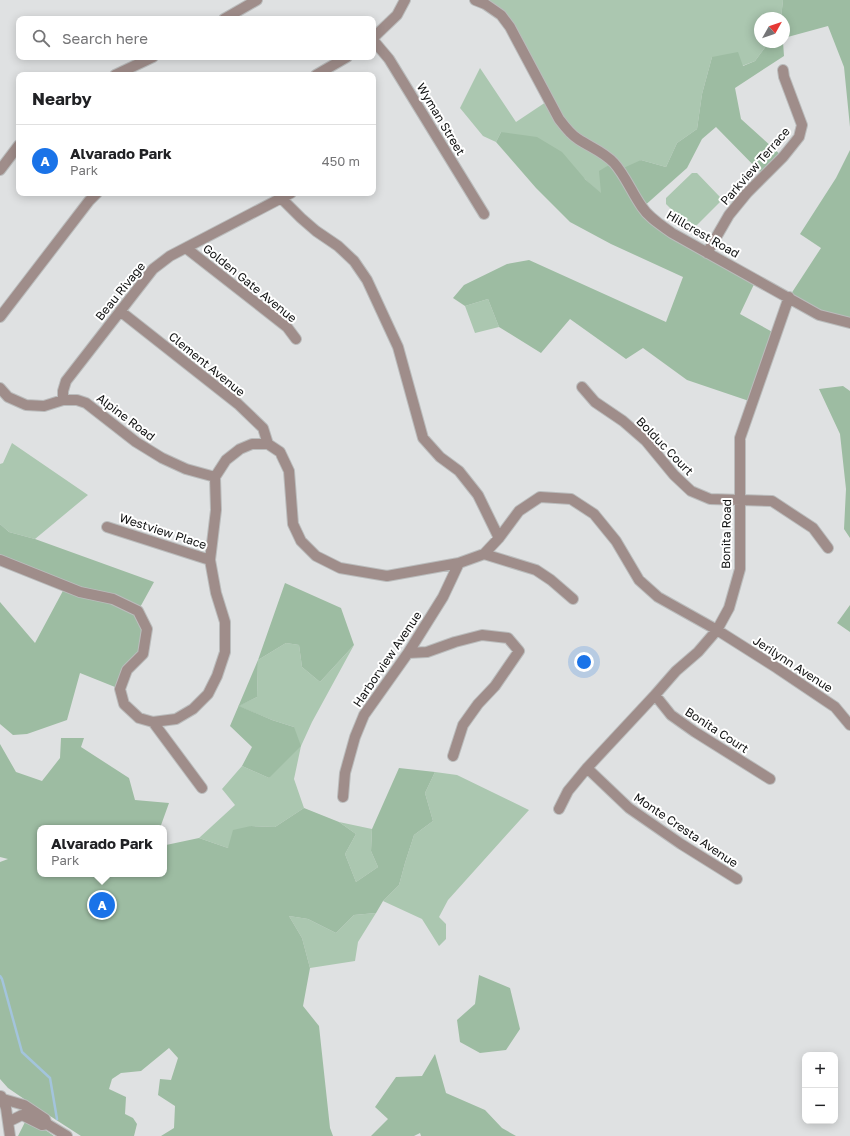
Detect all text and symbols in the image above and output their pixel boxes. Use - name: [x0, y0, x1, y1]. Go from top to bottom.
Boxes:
- north arrow: [754, 12, 790, 48]
- search box: [16, 16, 376, 60]
- icon: search: [30, 27, 52, 49]
- text: Search here: [62, 29, 148, 47]
- street label: Wyman Street: [414, 80, 469, 158]
- text: Nearby: [32, 88, 92, 109]
- street label: Parkview Terrace: [717, 124, 793, 208]
- text: Alvarado Park: [70, 144, 172, 162]
- text: A: [40, 153, 50, 169]
- text: 450 m: [322, 153, 360, 169]
- text: Park: [70, 162, 98, 178]
- street label: Hillcrest Road: [664, 207, 742, 261]
- street label: Golden Gate Avenue: [200, 241, 300, 325]
- street label: Beau Rivage: [92, 259, 148, 323]
- street label: Clement Avenue: [166, 329, 248, 399]
- street label: Alpine Road: [94, 390, 158, 444]
- street label: Bolduc Court: [633, 414, 697, 479]
- street label: Bonita Road: [718, 499, 734, 569]
- street label: Westview Place: [117, 510, 209, 552]
- street label: Harborview Avenue: [349, 608, 425, 710]
- street label: Jerilynn Avenue: [750, 633, 836, 695]
- your location: [574, 652, 594, 672]
- street label: Bonita Court: [682, 704, 752, 756]
- street label: Monte Cresta Avenue: [631, 790, 741, 870]
- popup: [37, 825, 167, 877]
- text: Alvarado Park: [51, 834, 153, 852]
- text: Park: [51, 852, 79, 868]
- pin: A: [89, 890, 115, 920]
- map controls: [802, 1052, 838, 1124]
- button: +: [802, 1052, 838, 1088]
- button: −: [802, 1088, 838, 1124]

